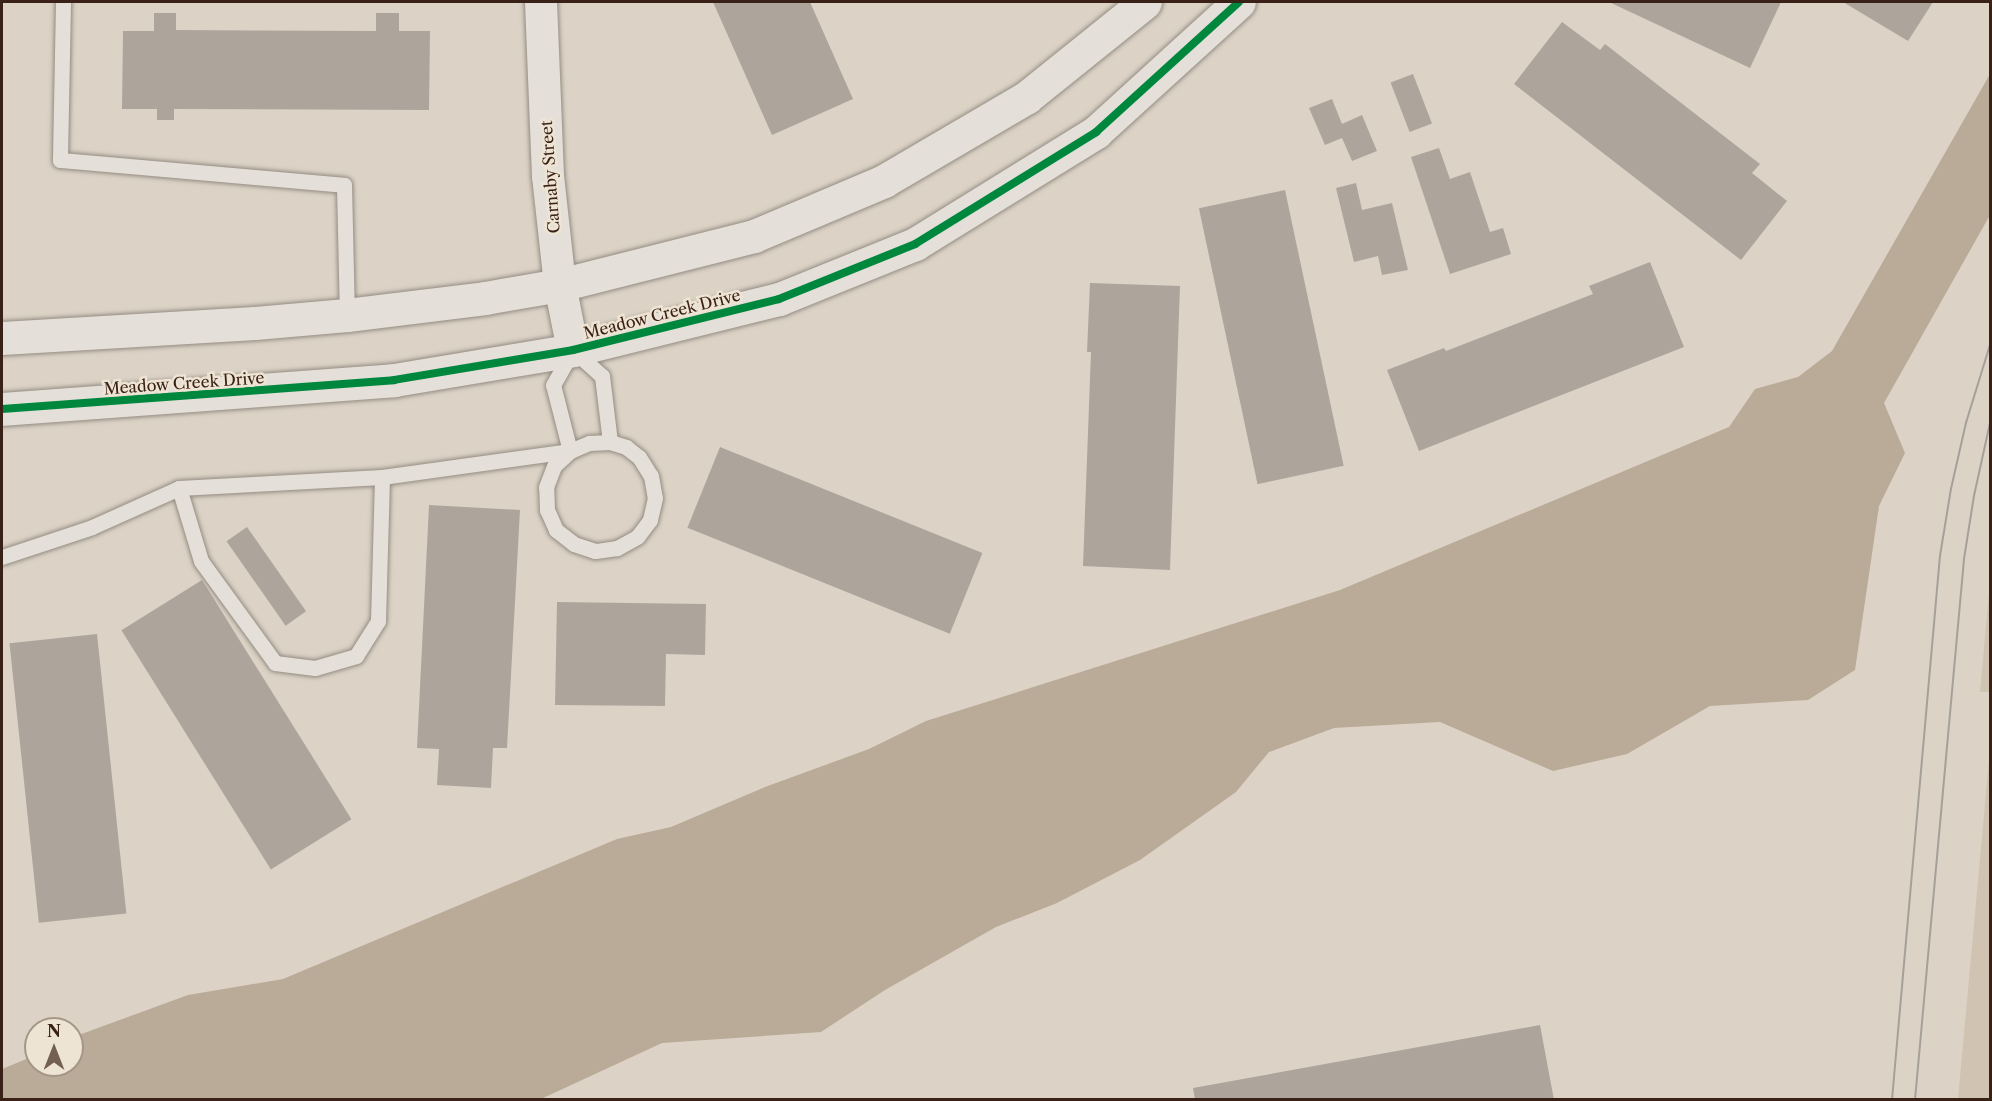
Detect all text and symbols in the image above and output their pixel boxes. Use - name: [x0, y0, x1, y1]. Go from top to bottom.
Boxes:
- street label: Carnaby Street: [536, 120, 564, 234]
- street label: Meadow Creek Drive: [581, 285, 743, 343]
- street label: Meadow Creek Drive: [103, 368, 265, 398]
- north arrow: [24, 1017, 84, 1077]
- text: N: [47, 1021, 61, 1041]

